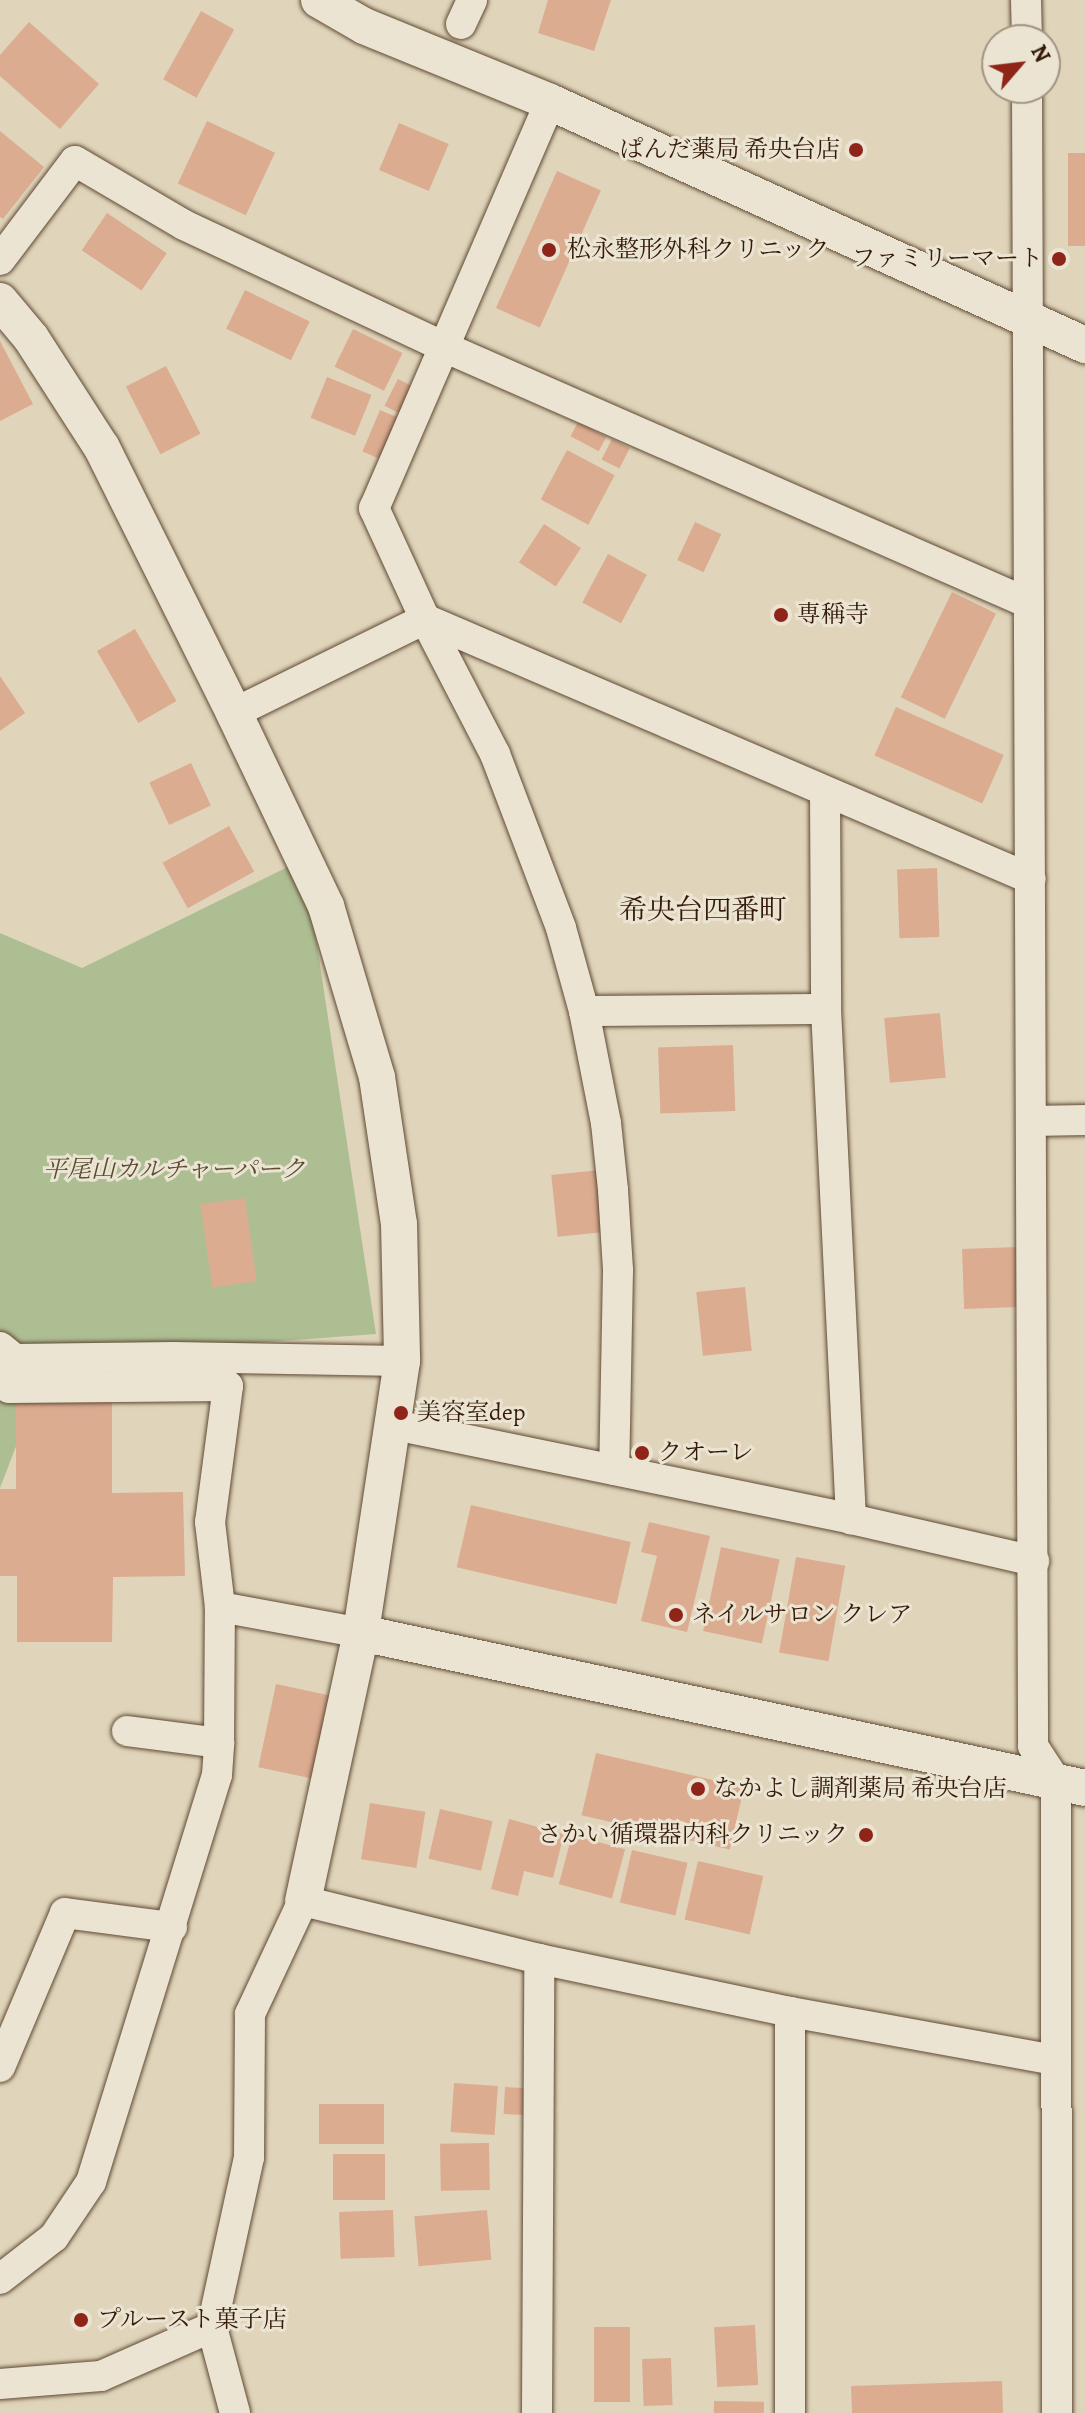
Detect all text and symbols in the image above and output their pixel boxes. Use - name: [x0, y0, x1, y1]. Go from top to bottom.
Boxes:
- north arrow: [981, 24, 1061, 104]
- text: N: [1023, 40, 1057, 68]
- place label: ぱんだ薬局 希央台店: [619, 136, 840, 164]
- marker: ぱんだ薬局 希央台店: [847, 141, 865, 159]
- place label: 松永整形外科クリニック: [567, 236, 831, 264]
- marker: 松永整形外科クリニック: [538, 239, 560, 261]
- place label: ファミリーマート: [851, 245, 1043, 273]
- marker: ファミリーマート: [1050, 250, 1068, 268]
- place label: 専稱寺: [797, 601, 869, 629]
- marker: 専稱寺: [772, 606, 790, 624]
- district label: 希央台四番町: [619, 893, 787, 927]
- park label: 平尾山カルチャーパーク: [42, 1156, 306, 1184]
- place label: 美容室dep: [417, 1399, 525, 1427]
- marker: 美容室dep: [392, 1404, 410, 1422]
- place label: クオーレ: [658, 1439, 754, 1467]
- marker: クオーレ: [633, 1444, 651, 1462]
- place label: ネイルサロン クレア: [692, 1601, 913, 1629]
- marker: ネイルサロン クレア: [667, 1606, 685, 1624]
- place label: なかよし調剤薬局 希央台店: [714, 1775, 1007, 1803]
- marker: なかよし調剤薬局 希央台店: [689, 1780, 707, 1798]
- place label: さかい循環器内科クリニック: [536, 1821, 848, 1849]
- marker: さかい循環器内科クリニック: [855, 1824, 877, 1846]
- place label: プルースト菓子店: [97, 2306, 289, 2334]
- marker: プルースト菓子店: [72, 2311, 90, 2329]

